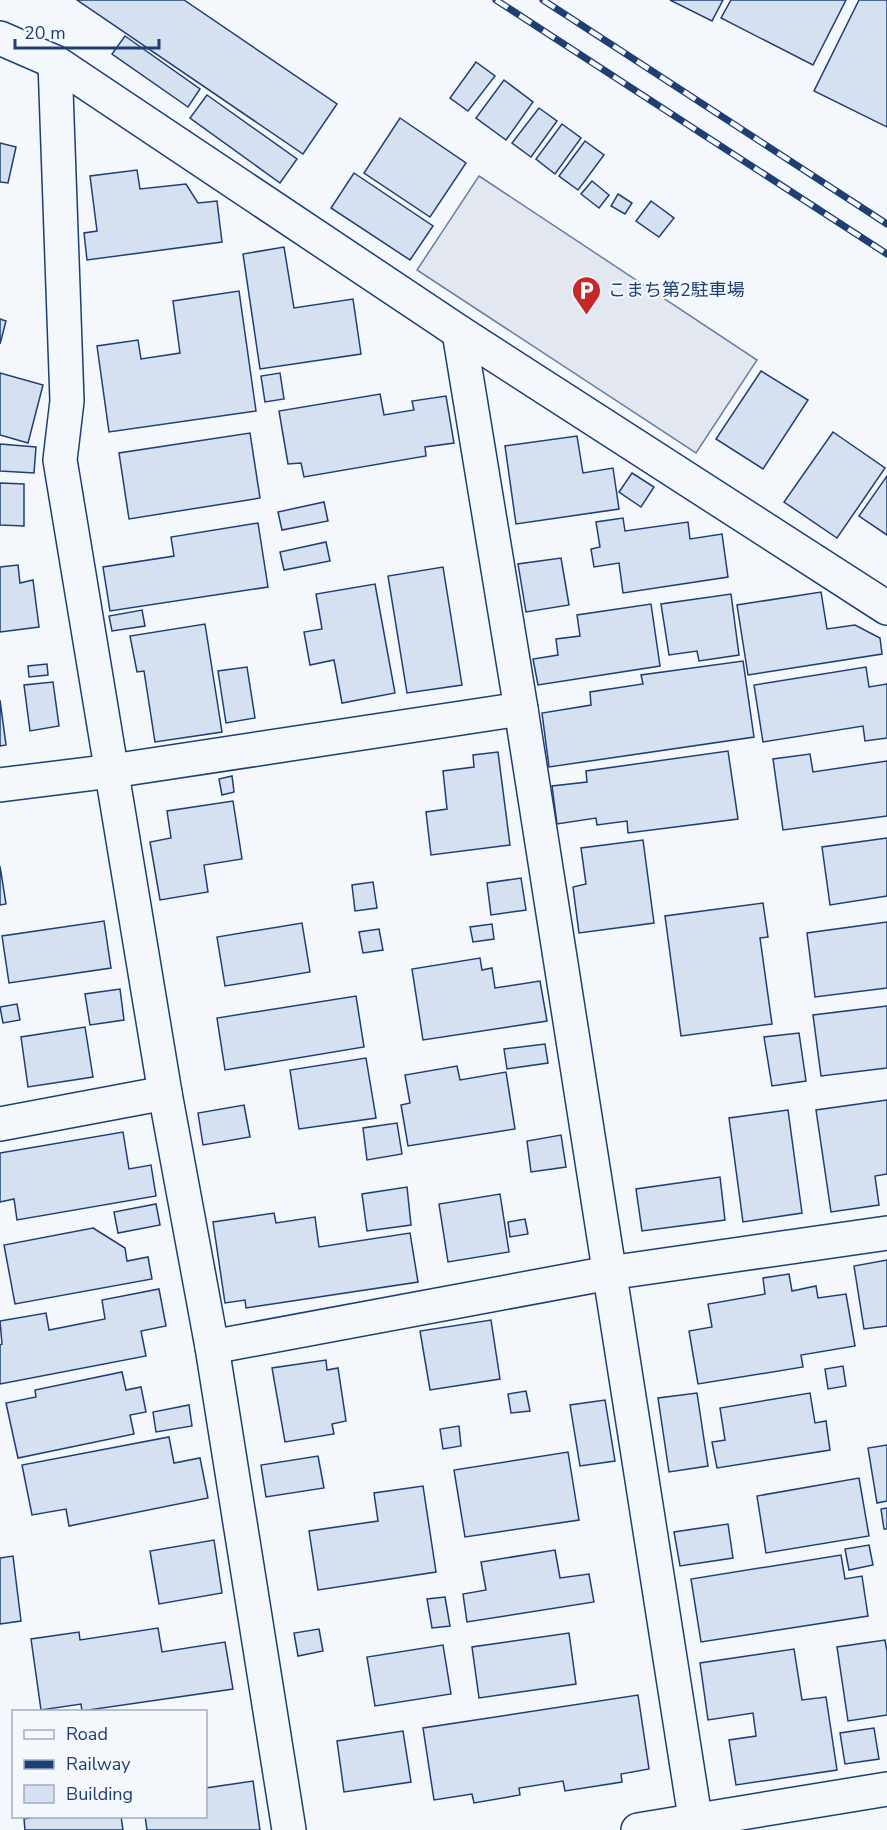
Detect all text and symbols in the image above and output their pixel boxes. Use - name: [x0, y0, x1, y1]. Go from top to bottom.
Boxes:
- scale bar: [15, 12, 159, 50]
- text: 20 m: [24, 21, 66, 45]
- parking icon: こまち第2駐車場: [571, 274, 603, 316]
- place label: こまち第2駐車場: [608, 278, 745, 302]
- legend: [12, 1710, 207, 1818]
- text: Road: [66, 1722, 108, 1746]
- text: Railway: [66, 1752, 131, 1776]
- text: Building: [66, 1782, 133, 1806]

